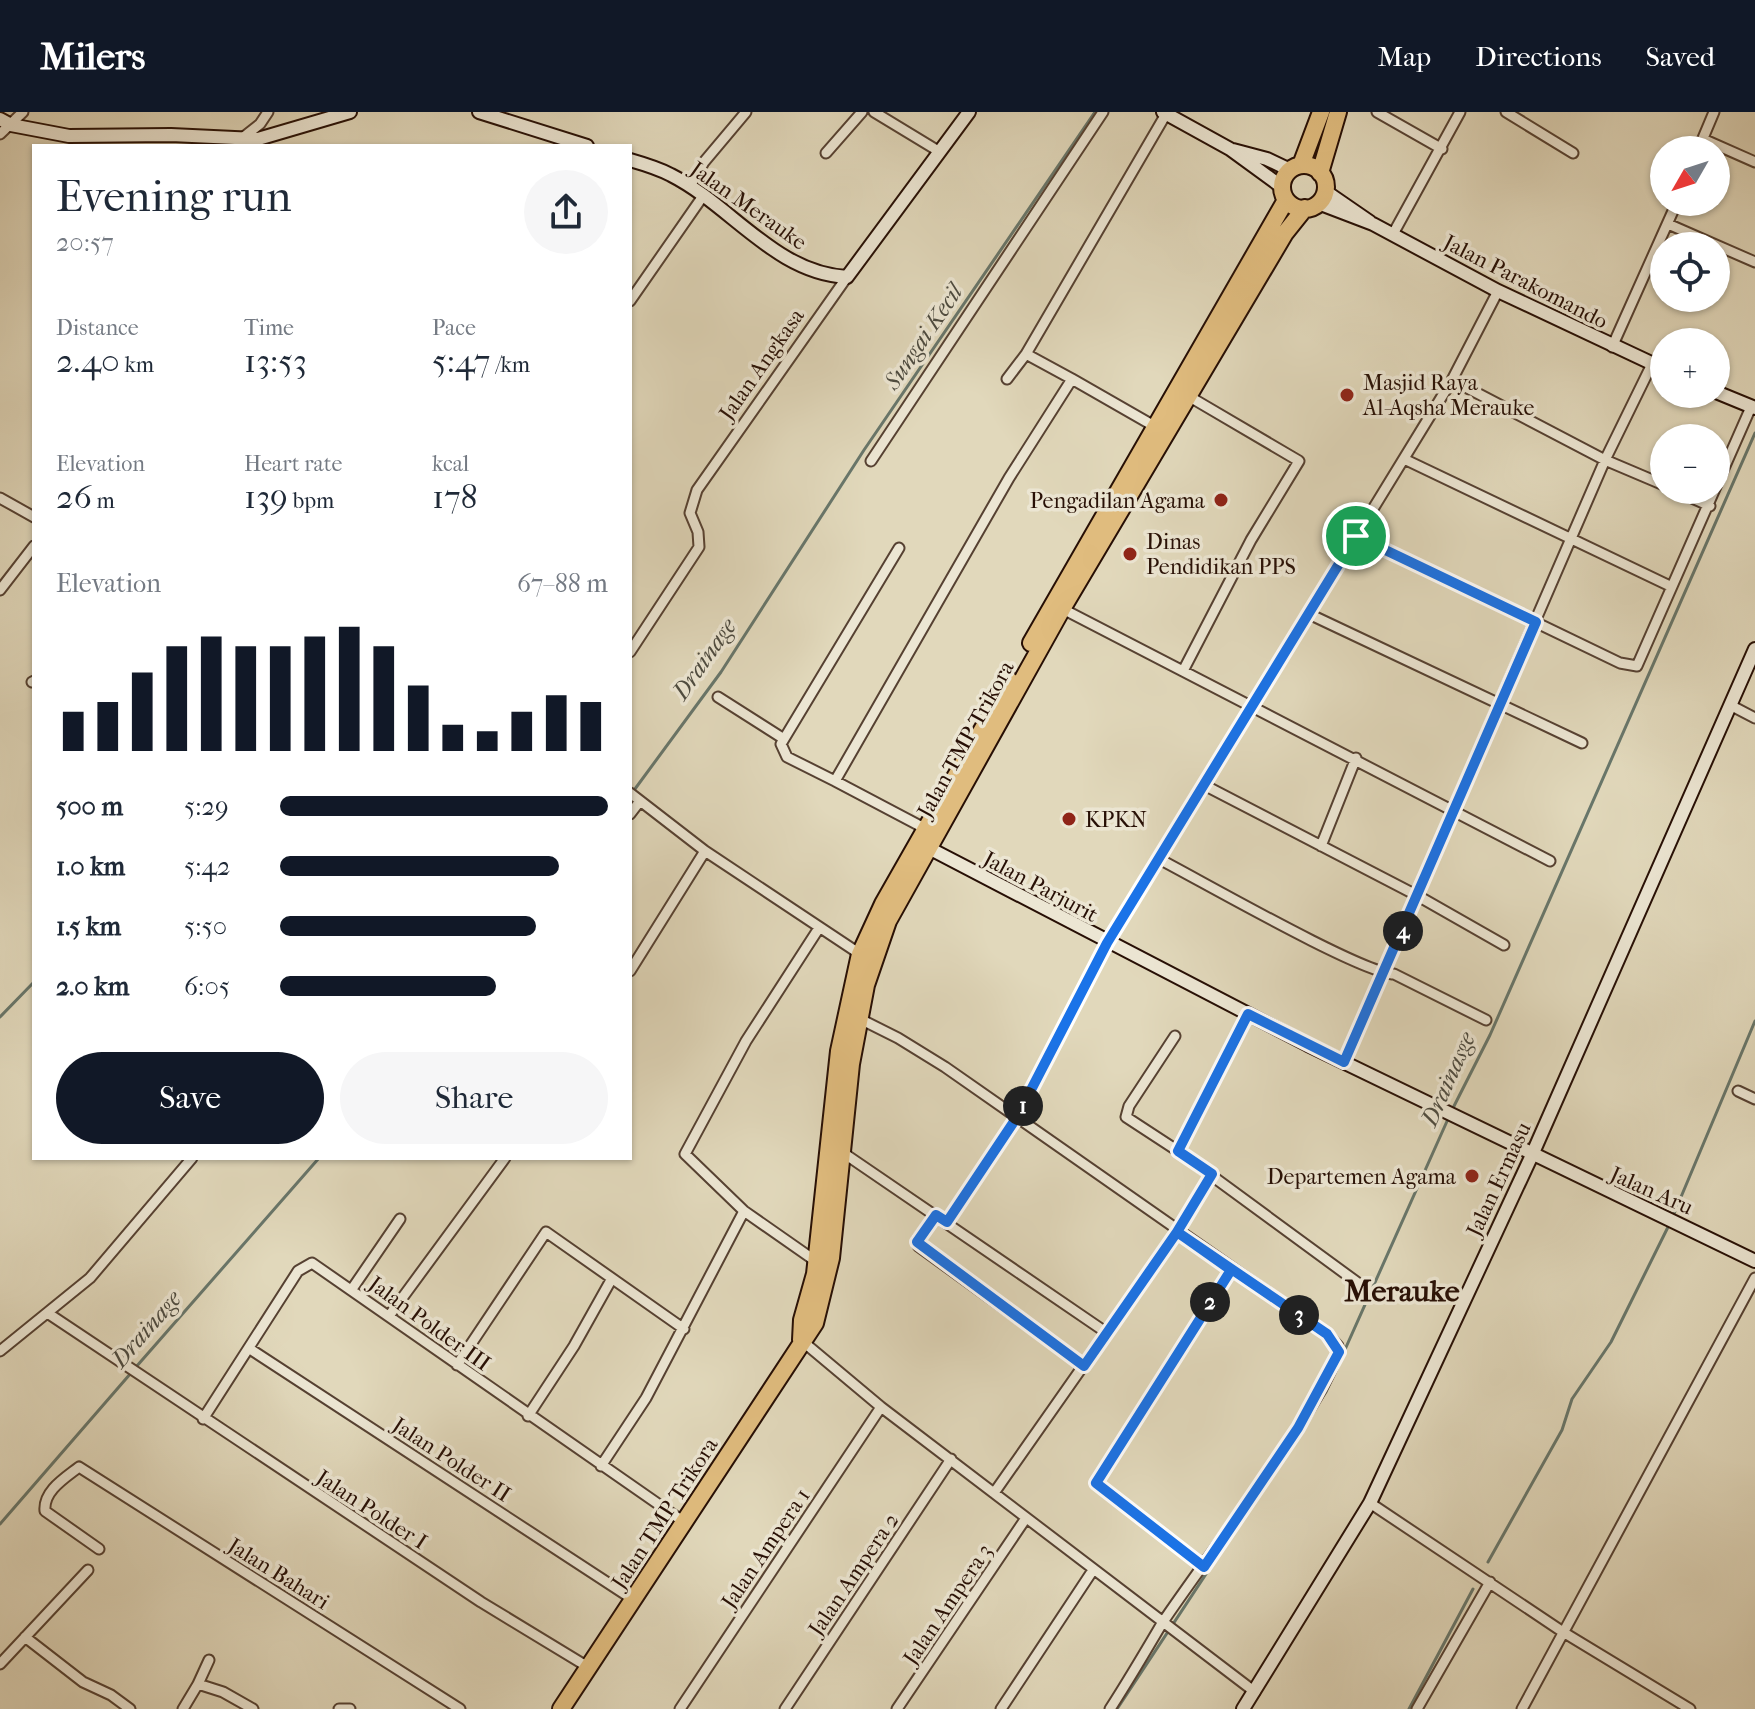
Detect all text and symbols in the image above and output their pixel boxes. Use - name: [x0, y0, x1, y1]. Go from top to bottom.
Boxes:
- text: Milers: [40, 34, 145, 79]
- text: Map: [1378, 40, 1431, 73]
- text: Directions: [1475, 40, 1602, 73]
- text: Saved: [1646, 40, 1715, 73]
- north arrow: [1650, 136, 1730, 216]
- map controls: [1650, 136, 1730, 504]
- street label: Jalan Merauke: [684, 155, 812, 256]
- button: share: [524, 170, 608, 254]
- text: Evening run: [56, 171, 291, 222]
- text: 20:57: [56, 227, 114, 258]
- street label: Jalan Parakomando: [1437, 228, 1612, 335]
- button: locate: [1650, 232, 1730, 312]
- water label: Sungai Kecil: [877, 277, 970, 396]
- street label: Jalan Angkasa: [713, 303, 810, 427]
- text: Distance: [56, 315, 139, 341]
- text: Time: [244, 315, 294, 341]
- text: Pace: [432, 315, 476, 341]
- button: +: [1650, 328, 1730, 408]
- text: 2.40: [56, 341, 120, 381]
- text: 13:53: [244, 341, 307, 381]
- text: 5:47: [432, 341, 490, 381]
- text: km: [120, 352, 154, 378]
- text: /km: [490, 352, 530, 378]
- place label: Masjid Raya Al-Aqsha Merauke: [1362, 370, 1535, 421]
- marker: Masjid Raya Al-Aqsha Merauke: [1338, 386, 1356, 404]
- button: −: [1650, 424, 1730, 504]
- text: Elevation: [56, 451, 145, 477]
- text: Heart rate: [244, 451, 343, 477]
- text: kcal: [432, 451, 469, 477]
- text: 26: [56, 477, 92, 517]
- text: 139: [244, 477, 288, 517]
- text: 178: [432, 477, 478, 517]
- text: m: [92, 488, 115, 514]
- text: bpm: [288, 488, 334, 514]
- place label: Pengadilan Agama: [1030, 488, 1206, 514]
- marker: Pengadilan Agama: [1212, 491, 1230, 509]
- pin: [1322, 502, 1390, 570]
- icon: arrive: [1334, 514, 1378, 558]
- place label: Dinas Pendidikan PPS: [1146, 529, 1296, 580]
- marker: Dinas Pendidikan PPS: [1121, 545, 1139, 563]
- text: Elevation: [56, 568, 161, 599]
- text: 67–88 m: [517, 568, 608, 599]
- water label: Drainage: [665, 612, 743, 706]
- street label: Jalan TMP Trikora: [911, 656, 1020, 824]
- text: 500 m: [56, 791, 123, 822]
- text: 5:29: [184, 791, 229, 822]
- place label: KPKN: [1085, 807, 1147, 833]
- marker: KPKN: [1060, 810, 1078, 828]
- street label: Jalan Parjurit: [977, 845, 1103, 928]
- text: 1.0 km: [56, 851, 125, 882]
- text: 5:42: [184, 851, 230, 882]
- text: 1.5 km: [56, 911, 121, 942]
- text: 5:50: [184, 911, 227, 942]
- pin: 4: [1383, 911, 1423, 951]
- text: 4: [1397, 918, 1410, 944]
- text: 2.0 km: [56, 971, 129, 1002]
- text: 6:05: [184, 971, 230, 1002]
- water label: Drainasge: [1414, 1027, 1482, 1132]
- button: Save: [56, 1052, 324, 1144]
- button: Share: [340, 1052, 608, 1144]
- pin: 1: [1003, 1086, 1043, 1126]
- text: 1: [1019, 1093, 1027, 1119]
- street label: Jalan Ermasu: [1460, 1117, 1537, 1243]
- street label: Jalan Aru: [1604, 1160, 1698, 1221]
- place label: Departemen Agama: [1267, 1164, 1457, 1190]
- marker: Departemen Agama: [1463, 1167, 1481, 1185]
- street label: Jalan Polder III: [362, 1270, 496, 1377]
- district label: Merauke: [1344, 1274, 1460, 1309]
- pin: 2: [1190, 1282, 1230, 1322]
- water label: Drainage: [104, 1284, 188, 1374]
- text: 2: [1204, 1289, 1216, 1315]
- pin: 3: [1279, 1295, 1319, 1335]
- text: 3: [1294, 1302, 1304, 1328]
- street label: Jalan Polder II: [386, 1411, 516, 1508]
- street label: Jalan TMP Trikora: [605, 1432, 724, 1596]
- street label: Jalan Polder I: [309, 1463, 432, 1556]
- street label: Jalan Ampera 1: [715, 1484, 816, 1615]
- street label: Jalan Ampera 2: [802, 1508, 904, 1643]
- street label: Jalan Bahari: [221, 1531, 334, 1615]
- street label: Jalan Ampera 3: [897, 1539, 998, 1672]

